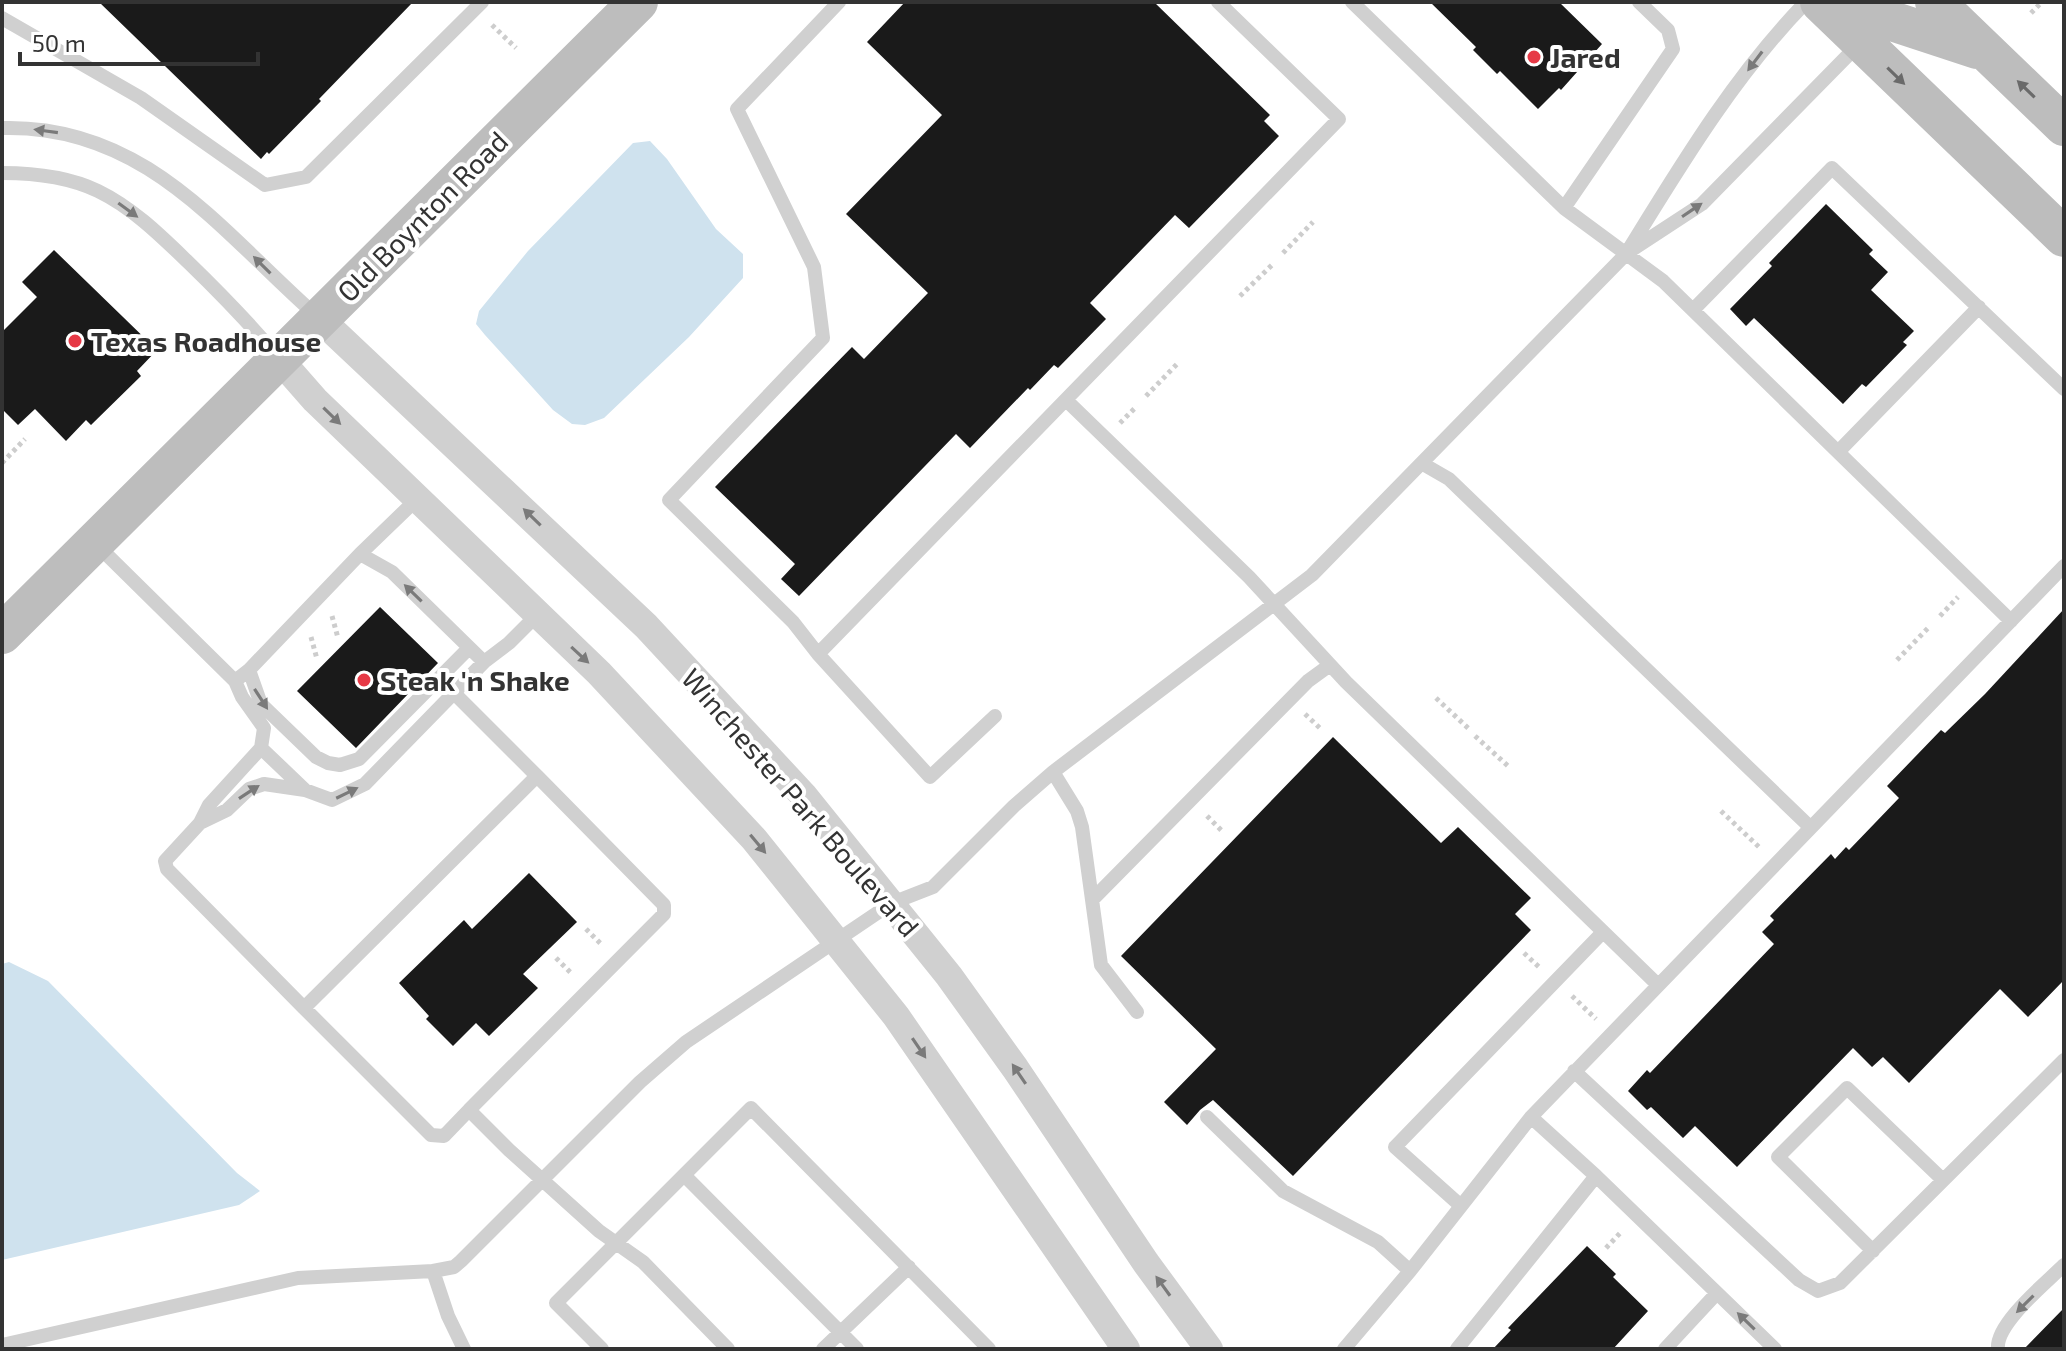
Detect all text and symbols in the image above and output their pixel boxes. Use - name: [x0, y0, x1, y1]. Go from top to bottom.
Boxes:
- scale bar: [20, 16, 258, 66]
- text: 50 m: [32, 28, 86, 57]
- place label: Jared: [1550, 40, 1621, 74]
- marker: Jared: [1525, 48, 1543, 66]
- one-way arrow: [1748, 51, 1764, 71]
- one-way arrow: [1886, 66, 1905, 85]
- one-way arrow: [2017, 81, 2036, 99]
- one-way arrow: [33, 124, 58, 137]
- street label: Old Boynton Road: [330, 124, 514, 308]
- one-way arrow: [118, 201, 139, 217]
- one-way arrow: [1681, 203, 1702, 218]
- one-way arrow: [253, 257, 272, 275]
- place label: Texas Roadhouse: [91, 324, 321, 358]
- marker: Texas Roadhouse: [66, 332, 84, 350]
- one-way arrow: [322, 406, 341, 425]
- one-way arrow: [523, 509, 542, 527]
- one-way arrow: [404, 585, 423, 603]
- one-way arrow: [570, 645, 589, 663]
- street label: Winchester Park Boulevard: [675, 661, 927, 943]
- place label: Steak 'n Shake: [380, 663, 570, 697]
- marker: Steak 'n Shake: [355, 671, 373, 689]
- one-way arrow: [253, 688, 267, 710]
- one-way arrow: [239, 785, 260, 800]
- one-way arrow: [335, 786, 358, 799]
- one-way arrow: [749, 834, 766, 854]
- one-way arrow: [911, 1038, 926, 1059]
- one-way arrow: [1012, 1063, 1027, 1084]
- one-way arrow: [1156, 1275, 1171, 1296]
- one-way arrow: [2017, 1294, 2035, 1313]
- one-way arrow: [1737, 1312, 1756, 1331]

